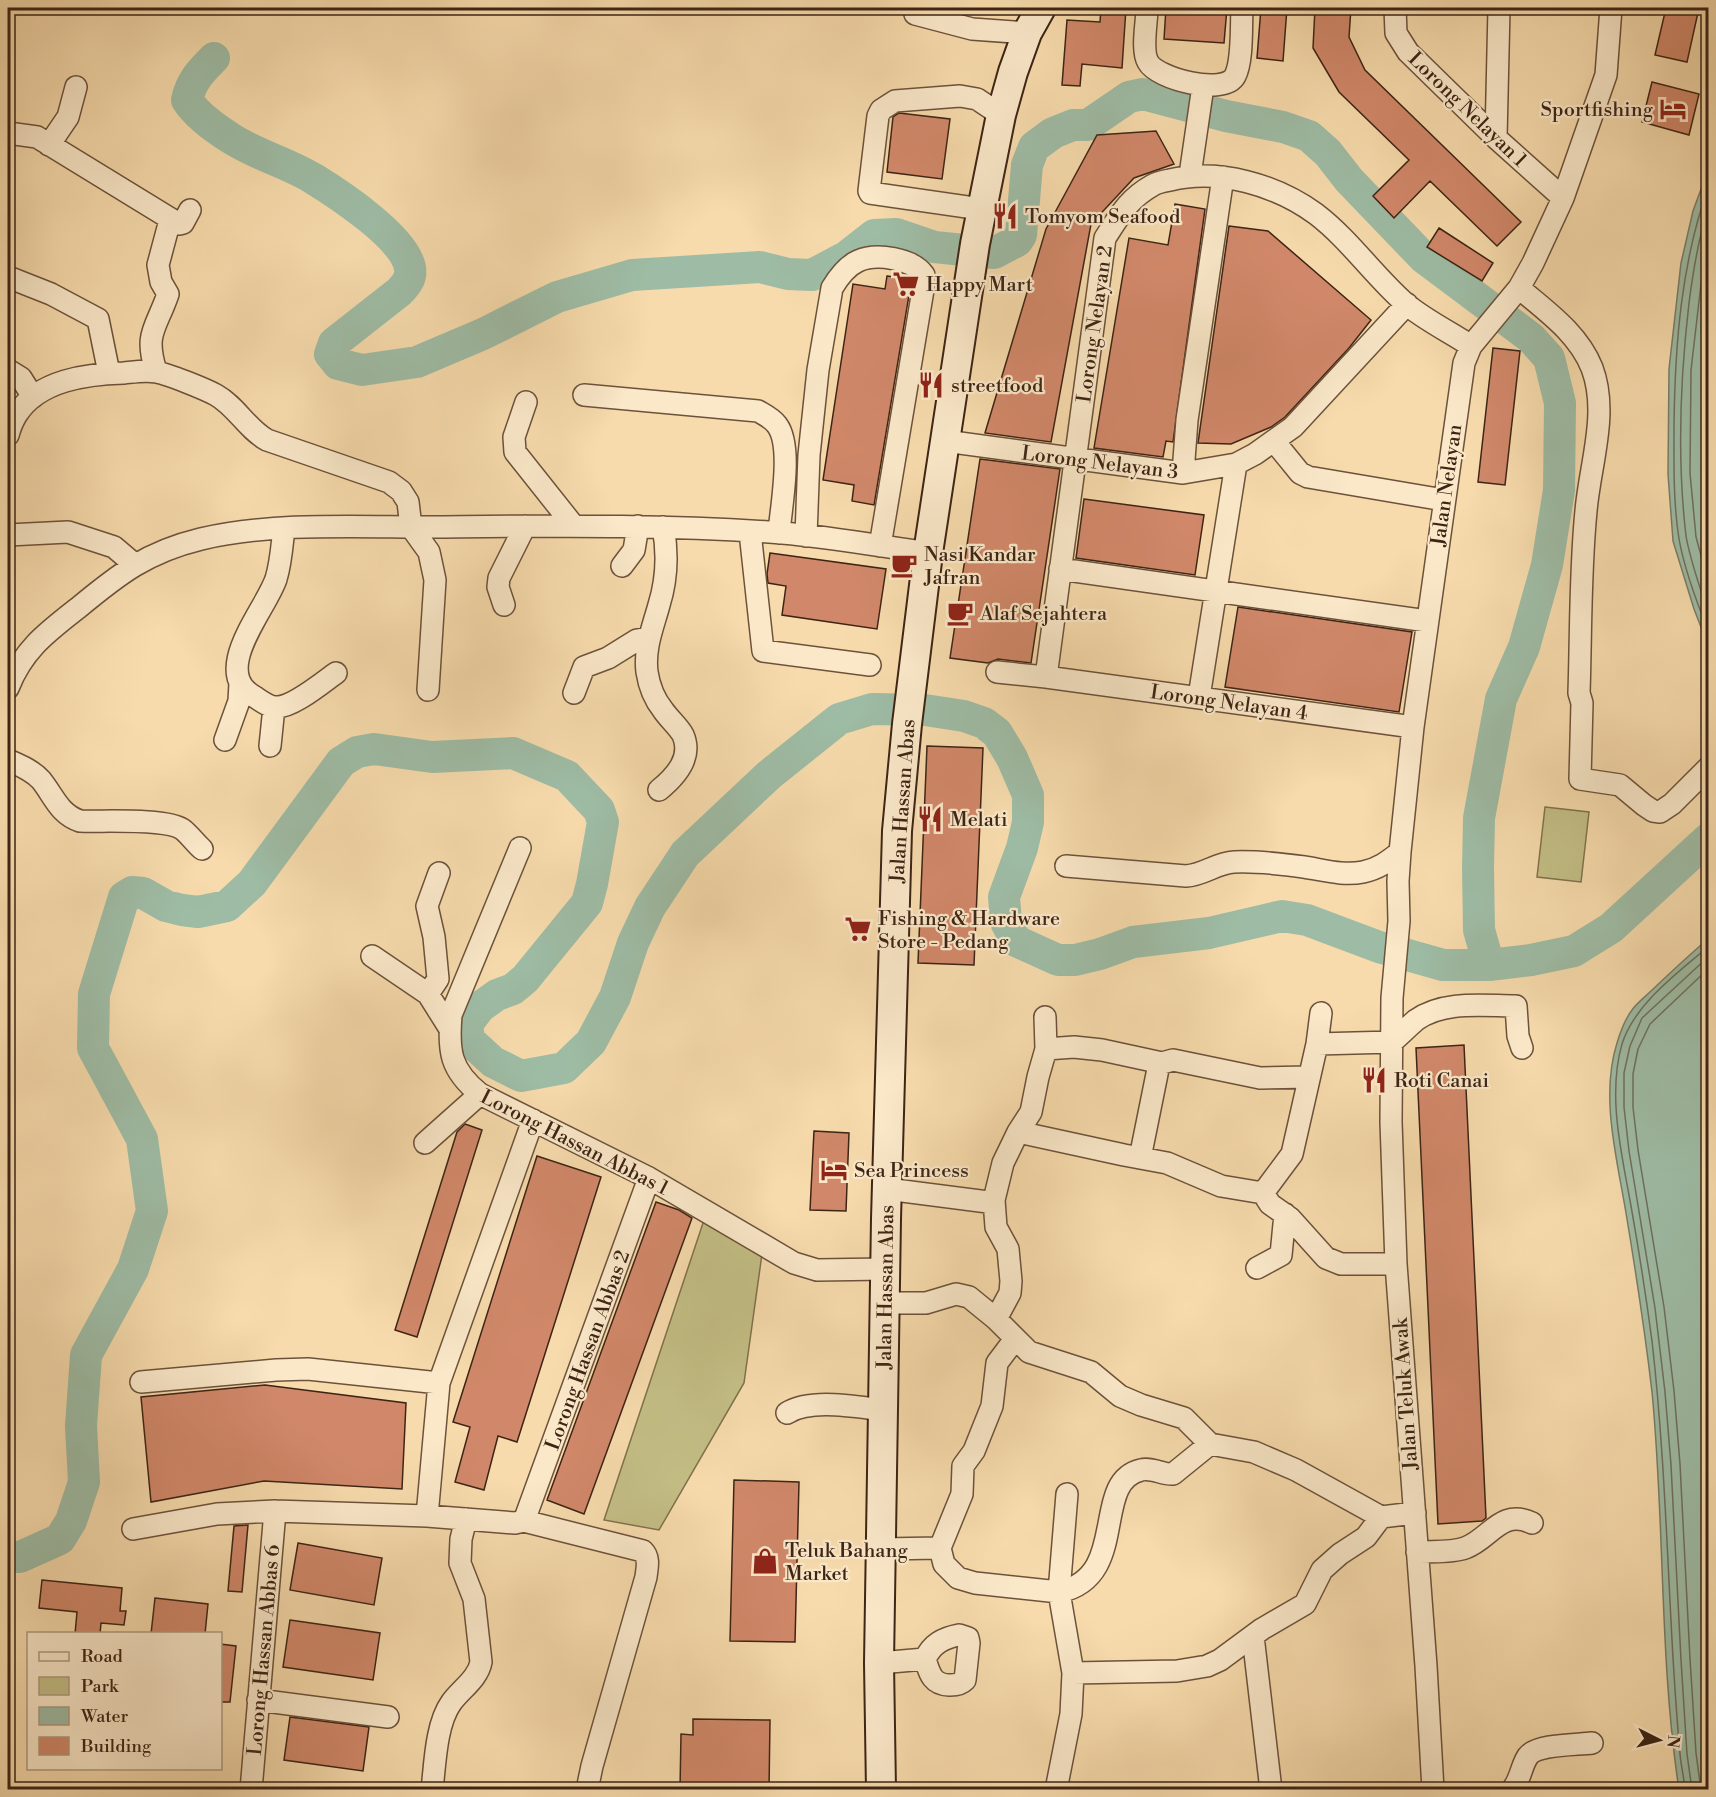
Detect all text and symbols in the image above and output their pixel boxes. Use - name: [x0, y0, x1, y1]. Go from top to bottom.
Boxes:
- street label: Lorong Nelayan 1: [1402, 47, 1532, 173]
- hotel icon: Sportfishing: [1658, 94, 1688, 124]
- place label: Sportfishing: [1541, 98, 1654, 123]
- restaurant icon: Tomyom Seafood: [990, 201, 1020, 231]
- place label: Tomyom Seafood: [1025, 205, 1181, 230]
- street label: Lorong Nelayan 2: [1072, 244, 1119, 404]
- supermarket icon: Happy Mart: [891, 269, 921, 299]
- place label: Happy Mart: [926, 273, 1033, 298]
- restaurant icon: streetfood: [916, 370, 946, 400]
- place label: streetfood: [951, 374, 1044, 399]
- street label: Jalan Nelayan: [1426, 423, 1468, 549]
- street label: Lorong Nelayan 3: [1020, 441, 1180, 486]
- place label: Nasi Kandar Jafran: [923, 543, 1036, 591]
- cafe icon: Nasi Kandar Jafran: [889, 550, 919, 580]
- cafe icon: Alaf Sejahtera: [945, 598, 975, 628]
- place label: Alaf Sejahtera: [979, 602, 1108, 627]
- street label: Lorong Nelayan 4: [1148, 680, 1309, 727]
- street label: Jalan Hassan Abas: [885, 718, 922, 885]
- restaurant icon: Melati: [915, 804, 945, 834]
- place label: Melati: [950, 808, 1008, 833]
- place label: Fishing & Hardware Store - Pedang: [878, 907, 1060, 955]
- supermarket icon: Fishing & Hardware Store - Pedang: [843, 914, 873, 944]
- restaurant icon: Roti Canai: [1359, 1065, 1389, 1095]
- place label: Roti Canai: [1394, 1069, 1489, 1094]
- street label: Lorong Hassan Abbas 1: [476, 1085, 673, 1202]
- hotel icon: Sea Princess: [819, 1155, 849, 1185]
- place label: Sea Princess: [854, 1159, 969, 1184]
- street label: Jalan Hassan Abas: [873, 1205, 900, 1370]
- street label: Lorong Hassan Abbas 2: [541, 1247, 636, 1454]
- street label: Jalan Teluk Awak: [1389, 1316, 1424, 1472]
- place label: Teluk Bahang Market: [785, 1539, 908, 1587]
- street label: Lorong Hassan Abbas 6: [243, 1544, 286, 1757]
- shop icon: Teluk Bahang Market: [750, 1546, 780, 1576]
- legend: [27, 1632, 222, 1770]
- text: Road: [81, 1645, 124, 1668]
- text: Park: [81, 1675, 120, 1698]
- text: Water: [80, 1705, 129, 1728]
- north arrow: [1629, 1710, 1689, 1770]
- text: N: [1662, 1734, 1684, 1749]
- text: Building: [80, 1735, 152, 1758]

